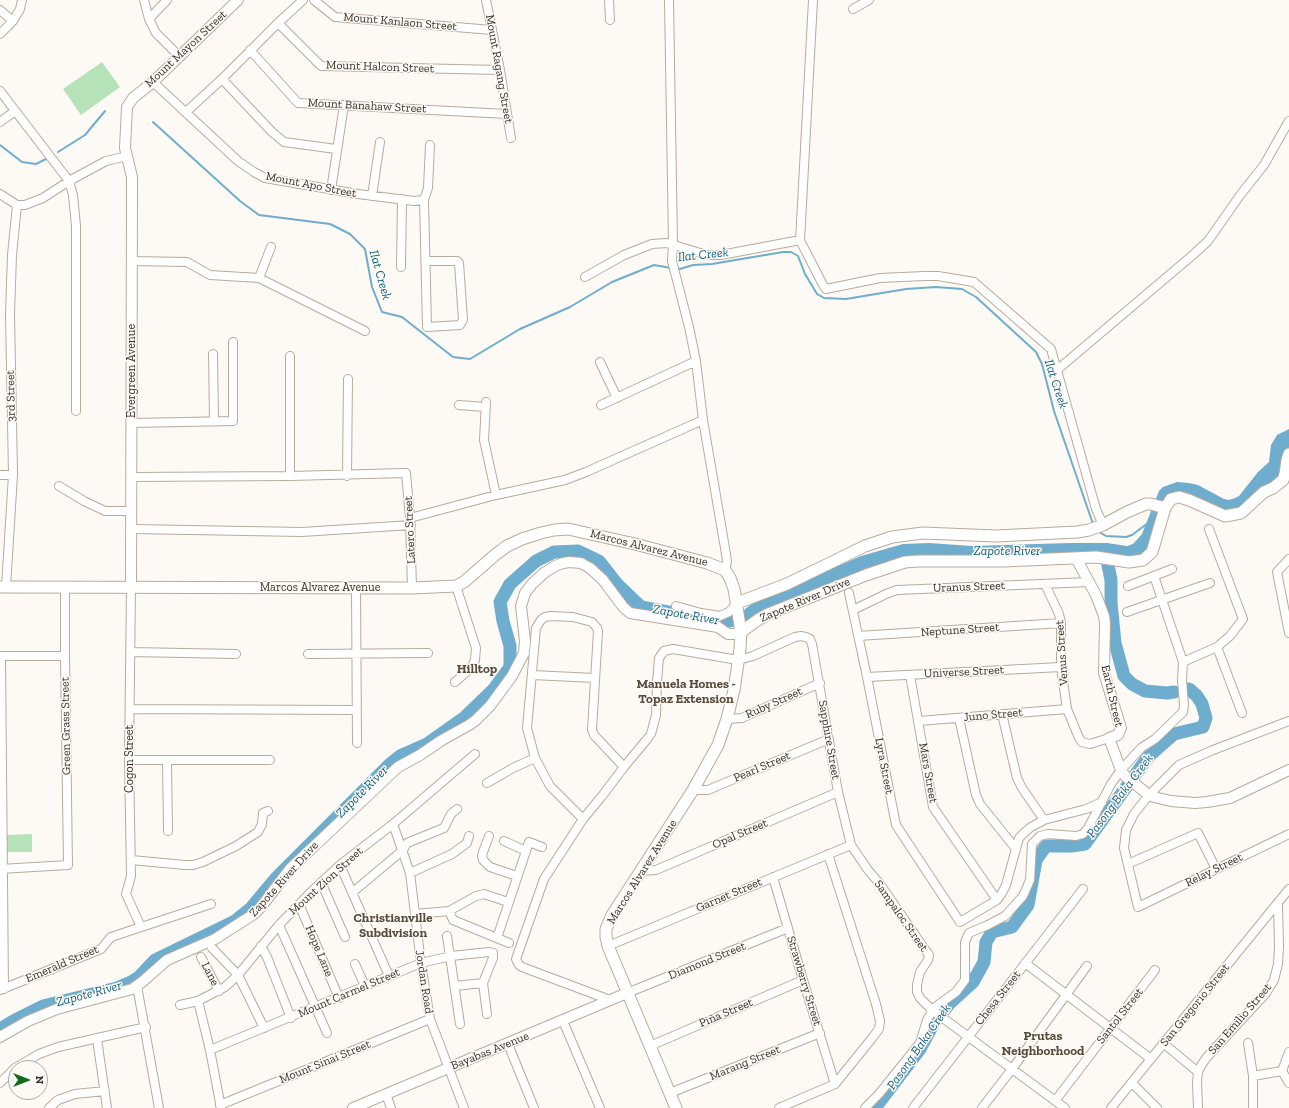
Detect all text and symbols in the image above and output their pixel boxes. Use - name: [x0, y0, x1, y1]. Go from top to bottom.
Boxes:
- street label: Mount Mayon Street: [142, 7, 230, 91]
- street label: Mount Kanlaon Street: [343, 10, 457, 34]
- street label: Mount Ragang Street: [482, 13, 516, 125]
- street label: Mount Halcon Street: [326, 58, 434, 76]
- street label: Mount Banahaw Street: [307, 96, 427, 116]
- street label: Mount Apo Street: [264, 169, 358, 201]
- water label: Ilat Creek: [677, 245, 729, 265]
- water label: Ilat Creek: [366, 248, 394, 302]
- street label: Evergreen Avenue: [125, 324, 139, 418]
- water label: Ilat Creek: [1041, 357, 1071, 411]
- street label: 3rd Street: [3, 370, 19, 422]
- street label: Latero Street: [401, 496, 419, 564]
- street label: Marcos Alvarez Avenue: [589, 526, 709, 570]
- water label: Zapote River: [973, 543, 1041, 559]
- street label: Zapote River Drive: [758, 575, 852, 625]
- street label: Uranus Street: [933, 579, 1005, 595]
- street label: Marcos Alvarez Avenue: [260, 581, 380, 595]
- water label: Zapote River: [652, 601, 720, 629]
- street label: Neptune Street: [920, 620, 1000, 640]
- street label: Venus Street: [1053, 620, 1071, 686]
- district label: Hilltop: [457, 661, 497, 677]
- street label: Universe Street: [924, 663, 1004, 681]
- street label: Earth Street: [1098, 663, 1126, 729]
- district label: Manuela Homes - Topaz Extension: [636, 676, 736, 707]
- street label: Green Grass Street: [58, 677, 74, 775]
- street label: Ruby Street: [743, 684, 805, 722]
- street label: Sapphire Street: [815, 699, 843, 781]
- street label: Juno Street: [963, 705, 1023, 725]
- street label: Cogon Street: [123, 725, 137, 793]
- street label: Lyra Street: [871, 736, 897, 796]
- street label: Mars Street: [916, 742, 940, 804]
- street label: Pearl Street: [731, 749, 793, 785]
- water label: Pasong Baka Creek: [1083, 751, 1157, 841]
- water label: Zapote River: [333, 763, 391, 821]
- street label: Opal Street: [710, 816, 770, 852]
- street label: Marcos Alvarez Avenue: [604, 817, 680, 927]
- street label: Zapote River Drive: [246, 838, 322, 920]
- street label: Mount Zion Street: [286, 844, 366, 918]
- street label: Relay Street: [1183, 850, 1245, 890]
- street label: Garnet Street: [694, 875, 764, 915]
- street label: Sampaloc Street: [871, 877, 931, 955]
- district label: Christianville Subdivision: [353, 910, 433, 941]
- street label: Hope Lane: [302, 923, 336, 979]
- street label: Strawberry Street: [783, 934, 825, 1028]
- street label: Diamond Street: [666, 939, 748, 983]
- street label: Emerald Street: [23, 942, 101, 986]
- street label: Jordan Road: [412, 949, 436, 1015]
- street label: Lane: [198, 960, 222, 988]
- street label: San Gregorio Street: [1157, 961, 1233, 1049]
- street label: Mount Carmel Street: [296, 965, 402, 1021]
- street label: Chesa Street: [972, 968, 1024, 1028]
- water label: Zapote River: [55, 978, 123, 1010]
- street label: San Emilio Street: [1205, 980, 1275, 1058]
- street label: Santol Street: [1094, 985, 1146, 1047]
- street label: Piña Street: [697, 995, 755, 1031]
- water label: Pasong Baka Creek: [884, 1001, 954, 1093]
- district label: Prutas Neighborhood: [1002, 1028, 1084, 1059]
- street label: Bayabas Avenue: [449, 1029, 531, 1073]
- street label: Mount Sinai Street: [277, 1037, 373, 1087]
- street label: Marang Street: [708, 1042, 782, 1084]
- north arrow: [8, 1060, 48, 1100]
- text: N: [33, 1076, 46, 1084]

